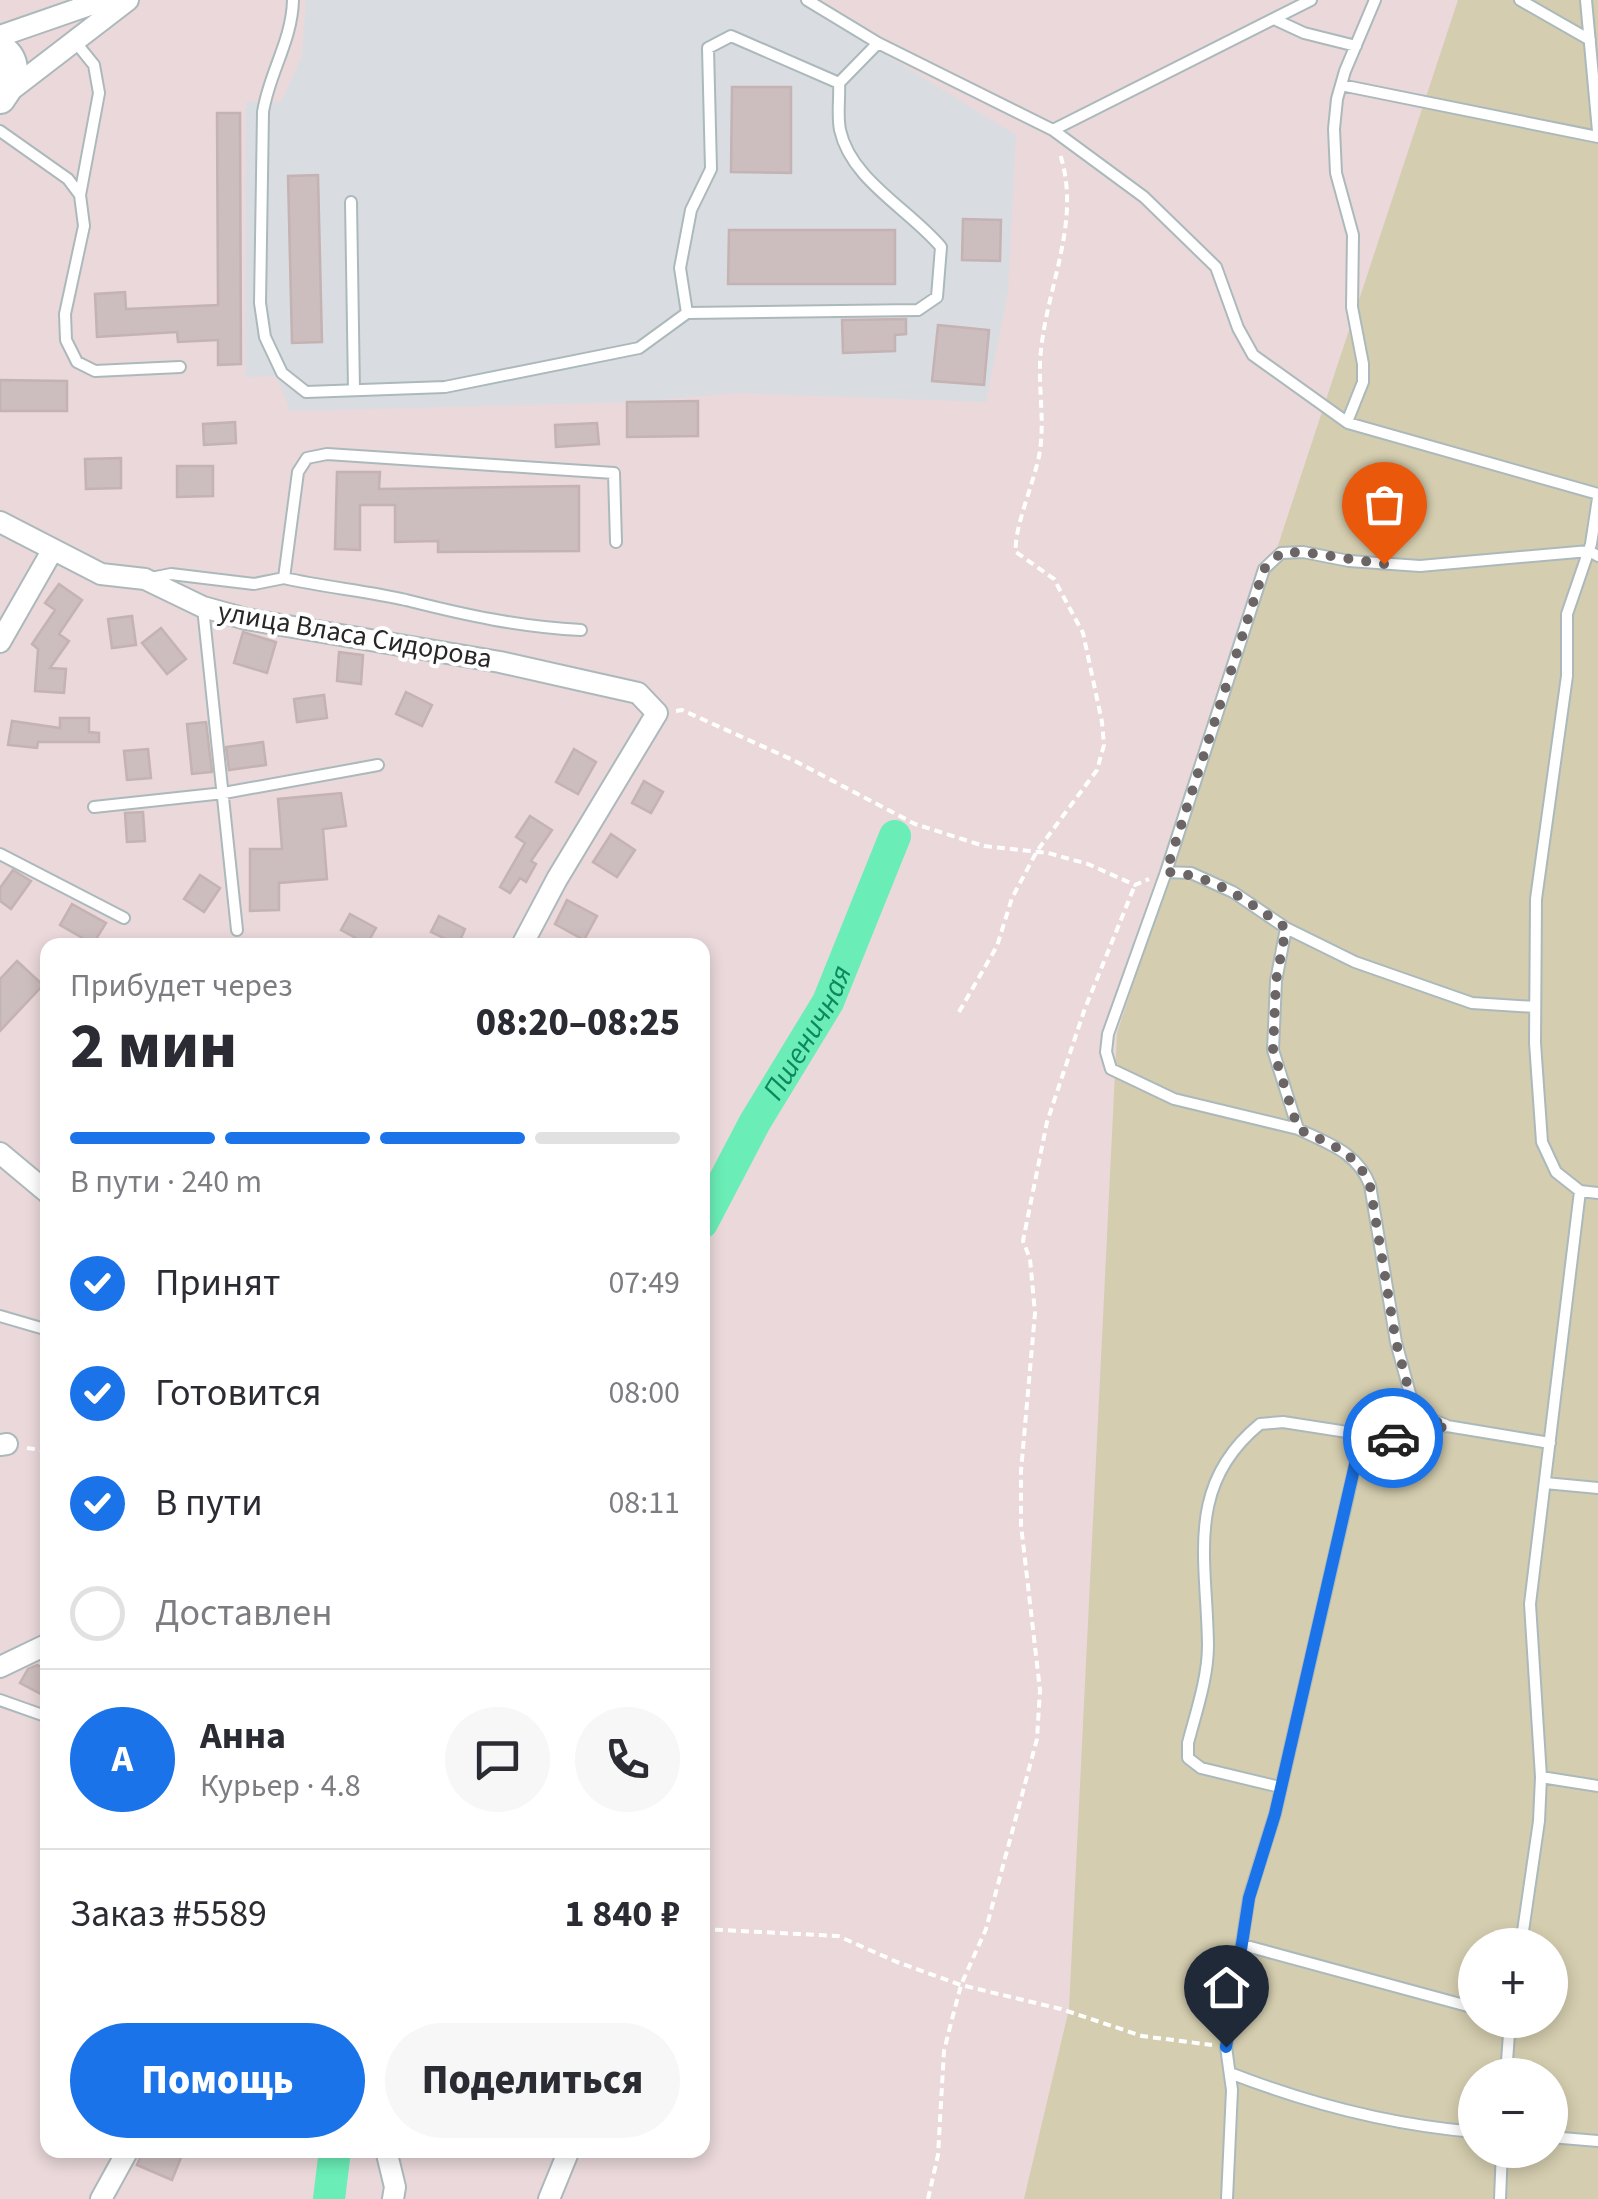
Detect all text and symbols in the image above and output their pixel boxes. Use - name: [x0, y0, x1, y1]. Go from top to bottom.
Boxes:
- pin: [1342, 462, 1427, 565]
- icon: bag: [1357, 477, 1412, 532]
- street label: улица Власа Сидорова: [215, 591, 495, 679]
- water label: Пшеничная: [752, 958, 862, 1108]
- text: Прибудет через: [70, 963, 293, 1009]
- text: 08:20–08:25: [476, 996, 680, 1050]
- text: 2 мин: [70, 1000, 237, 1093]
- text: В пути · 240 m: [70, 1159, 262, 1205]
- icon: check: [70, 1256, 125, 1311]
- text: Принят: [155, 1256, 280, 1310]
- text: 07:49: [608, 1260, 680, 1306]
- icon: check: [70, 1366, 125, 1421]
- text: Готовится: [155, 1366, 322, 1420]
- text: 08:00: [608, 1370, 680, 1416]
- courier: [1343, 1388, 1443, 1488]
- icon: car: [1366, 1411, 1421, 1466]
- icon: check: [70, 1476, 125, 1531]
- text: В пути: [155, 1476, 263, 1530]
- text: 08:11: [608, 1480, 680, 1526]
- text: Доставлен: [155, 1586, 333, 1640]
- button: chat: [445, 1707, 550, 1812]
- button: phone: [575, 1707, 680, 1812]
- text: Анна: [200, 1709, 286, 1763]
- text: А: [112, 1732, 133, 1786]
- text: Курьер · 4.8: [200, 1763, 361, 1809]
- text: Заказ #5589: [70, 1887, 267, 1941]
- text: 1 840 ₽: [564, 1887, 680, 1941]
- map controls: [1458, 1928, 1568, 2168]
- button: +: [1458, 1928, 1568, 2038]
- pin: [1184, 1945, 1269, 2048]
- icon: home: [1199, 1960, 1254, 2015]
- button: Помощь: [70, 2023, 365, 2138]
- button: Поделиться: [385, 2023, 680, 2138]
- button: −: [1458, 2058, 1568, 2168]

